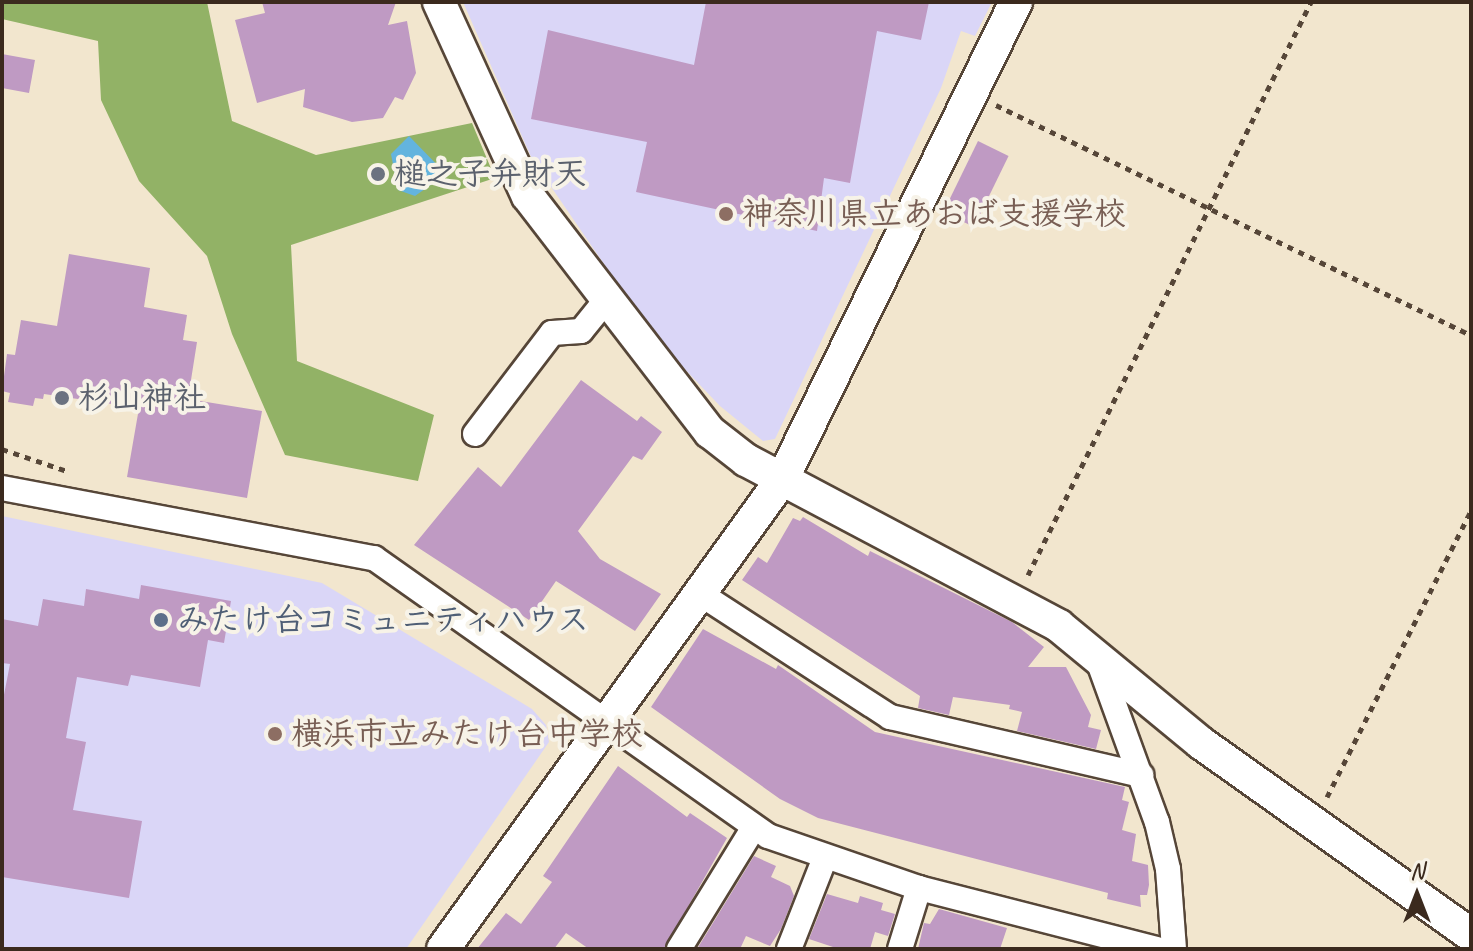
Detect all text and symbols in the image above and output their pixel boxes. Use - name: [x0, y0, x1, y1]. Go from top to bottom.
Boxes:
- place label: 槌之子弁財天: [394, 155, 586, 193]
- marker: 槌之子弁財天: [369, 165, 387, 183]
- place label: 神奈川県立あおば支援学校: [742, 195, 1126, 233]
- marker: 神奈川県立あおば支援学校: [717, 205, 735, 223]
- place label: 杉山神社: [78, 379, 206, 417]
- marker: 杉山神社: [53, 389, 71, 407]
- place label: みたけ台コミュニティハウス: [177, 601, 593, 639]
- marker: みたけ台コミュニティハウス: [152, 611, 170, 629]
- place label: 横浜市立みたけ台中学校: [291, 715, 643, 753]
- marker: 横浜市立みたけ台中学校: [266, 725, 284, 743]
- north arrow: [1377, 855, 1457, 935]
- text: N: [1410, 857, 1424, 885]

